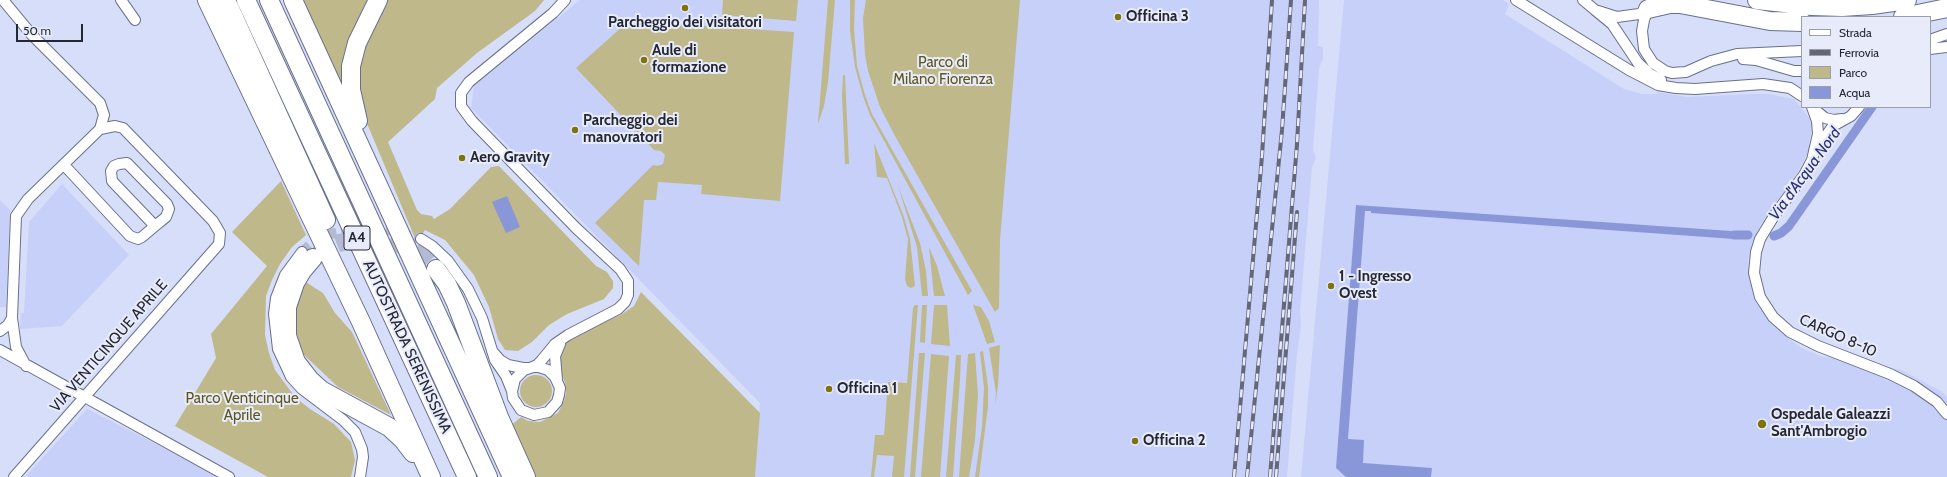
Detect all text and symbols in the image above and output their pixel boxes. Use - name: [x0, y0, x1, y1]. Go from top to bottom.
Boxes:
- marker: Parcheggio dei visitatori: [680, 3, 690, 13]
- place label: Officina 3: [1126, 8, 1189, 26]
- marker: Officina 3: [1113, 12, 1123, 22]
- place label: Parcheggio dei visitatori: [608, 14, 762, 32]
- scale bar: [18, 16, 85, 42]
- legend: [1801, 16, 1931, 108]
- text: 50 m: [23, 23, 51, 38]
- text: Strada: [1839, 25, 1872, 40]
- place label: Aule di formazione: [652, 42, 726, 77]
- text: Ferrovia: [1839, 45, 1879, 60]
- park label: Parco di Milano Fiorenza: [893, 54, 993, 89]
- marker: Aule di formazione: [639, 55, 649, 65]
- text: Parco: [1839, 65, 1867, 80]
- text: Acqua: [1839, 85, 1870, 100]
- place label: Parcheggio dei manovratori: [583, 112, 678, 147]
- water label: Via d'Acqua Nord: [1765, 124, 1845, 224]
- marker: Parcheggio dei manovratori: [570, 125, 580, 135]
- place label: Aero Gravity: [470, 149, 550, 167]
- marker: Aero Gravity: [457, 153, 467, 163]
- road number: A4: [344, 226, 370, 250]
- street label: AUTOSTRADA SERENISSIMA: [359, 258, 455, 436]
- place label: 1 - Ingresso Ovest: [1339, 268, 1411, 303]
- street label: VIA VENTICINQUE APRILE: [47, 276, 171, 416]
- marker: 1 - Ingresso Ovest: [1326, 281, 1336, 291]
- street label: CARGO 8-10: [1796, 311, 1880, 361]
- place label: Officina 1: [837, 380, 897, 398]
- marker: Officina 1: [824, 384, 834, 394]
- park label: Parco Venticinque Aprile: [185, 390, 299, 425]
- place label: Ospedale Galeazzi Sant'Ambrogio: [1771, 406, 1890, 441]
- marker: Ospedale Galeazzi Sant'Ambrogio: [1756, 418, 1768, 430]
- place label: Officina 2: [1143, 432, 1206, 450]
- marker: Officina 2: [1130, 436, 1140, 446]

